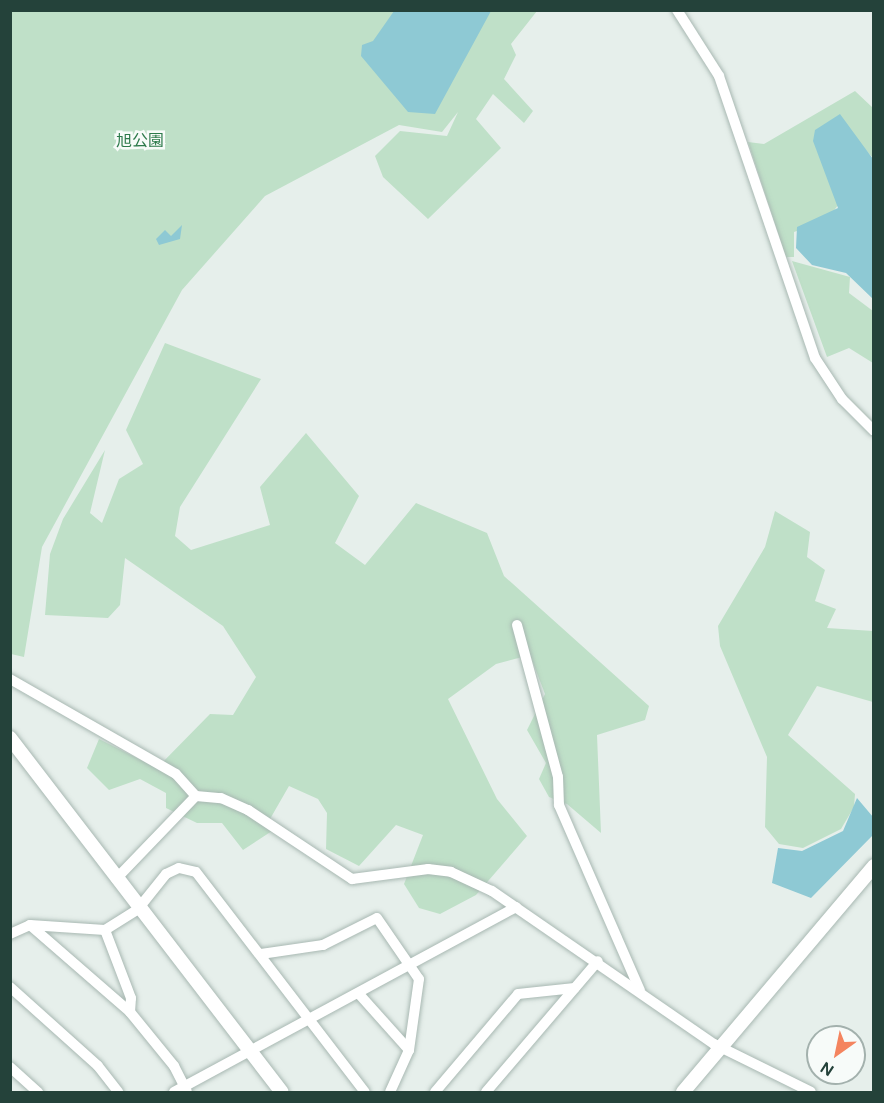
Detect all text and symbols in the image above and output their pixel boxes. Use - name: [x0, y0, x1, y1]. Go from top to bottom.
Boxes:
- park label: 旭公園: [116, 131, 164, 151]
- north arrow: [806, 1025, 866, 1085]
- text: N: [816, 1057, 838, 1081]

